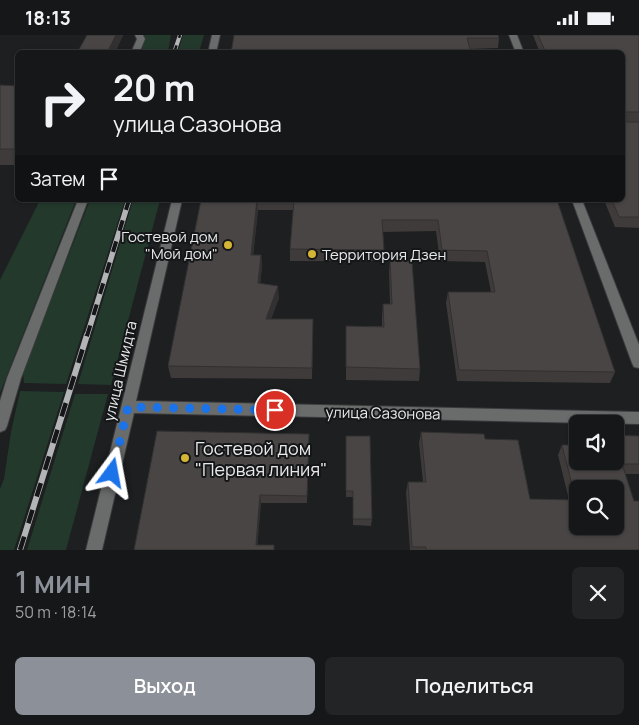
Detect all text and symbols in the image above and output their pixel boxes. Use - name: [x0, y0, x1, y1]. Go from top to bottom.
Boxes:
- text: 18:13: [25, 5, 71, 31]
- text: 20 m: [113, 64, 195, 112]
- icon: right: [30, 70, 95, 135]
- text: улица Сазонова: [113, 109, 282, 139]
- icon: arrive: [95, 165, 123, 193]
- text: Затем: [30, 166, 85, 192]
- place label: Гостевой дом "Мой дом": [121, 226, 218, 264]
- marker: Гостевой дом "Мой дом": [222, 239, 234, 251]
- place label: Территория Дзен: [322, 244, 446, 265]
- marker: Территория Дзен: [306, 248, 318, 260]
- street label: улица Шмидта: [98, 319, 142, 423]
- pin: [254, 389, 296, 431]
- icon: arrive: [261, 396, 289, 424]
- street label: улица Сазонова: [325, 401, 441, 425]
- map controls: [569, 415, 624, 535]
- button: sound: [569, 415, 624, 470]
- place label: Гостевой дом "Первая линия": [195, 436, 327, 481]
- position arrow: [85, 446, 137, 498]
- marker: Гостевой дом "Первая линия": [179, 452, 191, 464]
- button: search: [569, 480, 624, 535]
- text: 1 мин: [15, 561, 91, 602]
- button: close: [572, 567, 624, 619]
- text: 50 m · 18:14: [15, 601, 97, 623]
- button: Выход: [15, 657, 315, 715]
- button: Поделиться: [325, 657, 624, 715]

